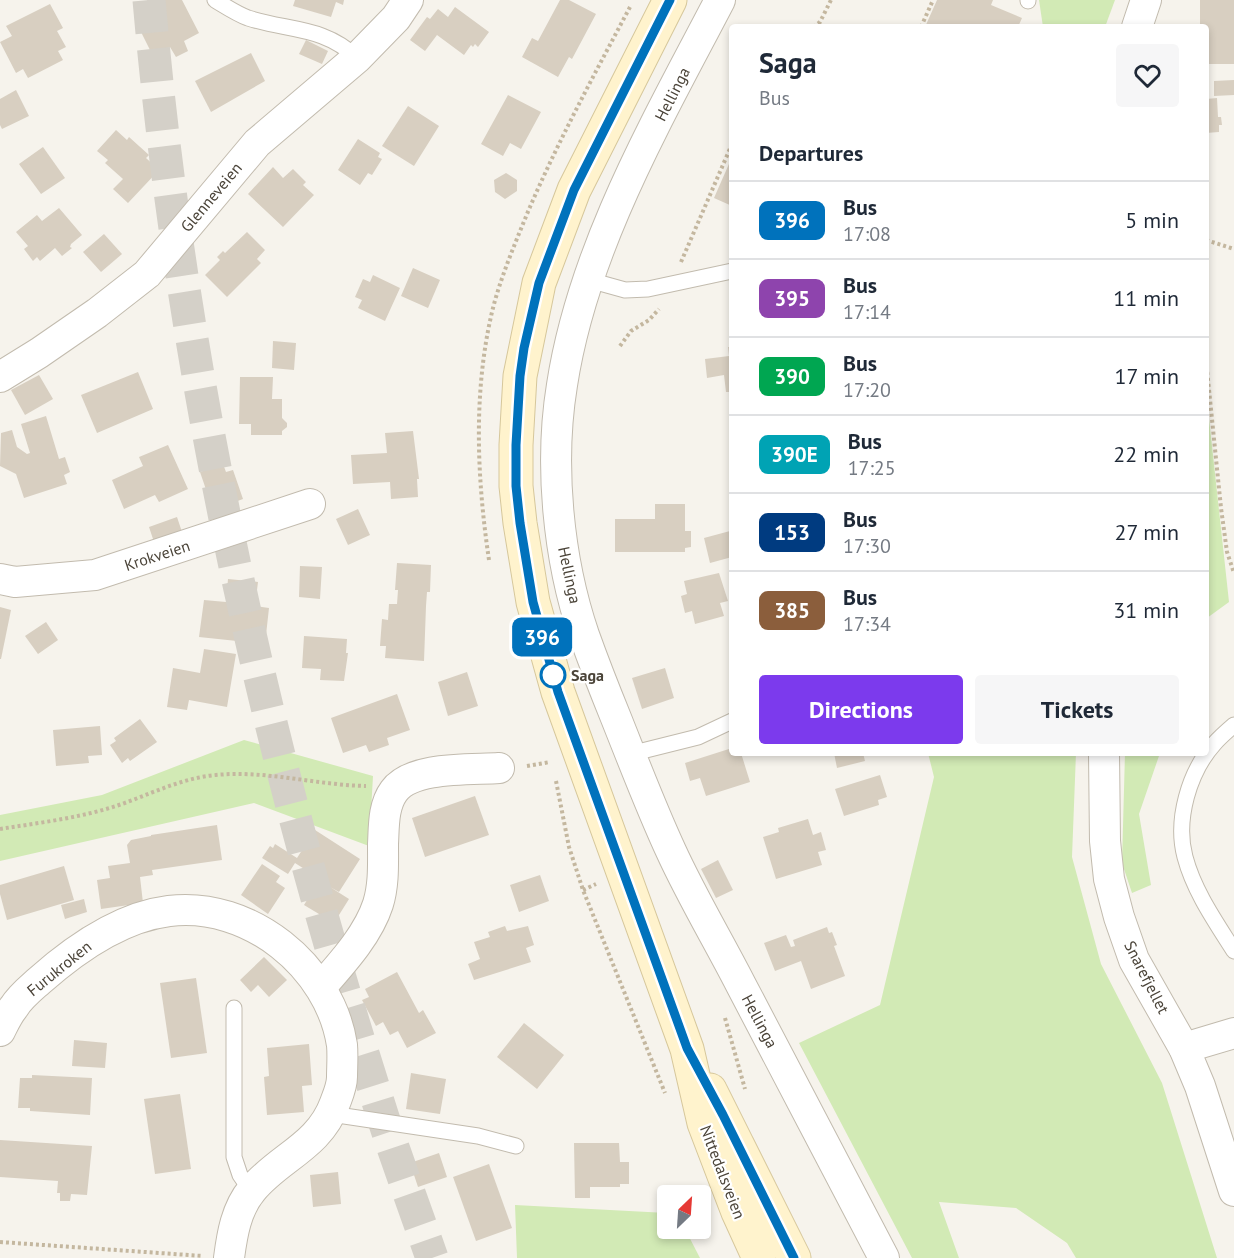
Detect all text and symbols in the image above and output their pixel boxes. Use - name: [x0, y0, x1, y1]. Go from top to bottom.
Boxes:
- text: Saga: [759, 44, 817, 81]
- button: heart: [1116, 44, 1179, 107]
- street label: Hellinga: [650, 64, 694, 124]
- text: Bus: [759, 85, 790, 111]
- text: Departures: [759, 139, 863, 167]
- street label: Glenneveien: [176, 158, 246, 236]
- text: Bus: [843, 193, 877, 221]
- text: 5 min: [1125, 206, 1179, 234]
- text: 396: [774, 207, 810, 234]
- text: 17:08: [843, 221, 891, 247]
- text: Bus: [843, 271, 877, 299]
- text: 11 min: [1113, 284, 1179, 312]
- text: 395: [774, 285, 810, 312]
- text: 17:14: [843, 299, 891, 325]
- text: Bus: [843, 349, 877, 377]
- text: 17 min: [1115, 362, 1179, 390]
- text: 390: [774, 363, 810, 390]
- text: 17:20: [843, 377, 891, 403]
- text: Bus: [848, 427, 882, 455]
- text: 22 min: [1113, 440, 1179, 468]
- text: 390E: [771, 441, 818, 468]
- text: 17:25: [848, 455, 896, 481]
- text: Bus: [843, 505, 877, 533]
- text: 27 min: [1115, 518, 1179, 546]
- text: 153: [774, 519, 810, 546]
- text: 17:30: [843, 533, 891, 559]
- street label: Krokveien: [122, 535, 192, 575]
- street label: Hellinga: [554, 545, 586, 605]
- text: Bus: [843, 583, 877, 611]
- text: 31 min: [1113, 596, 1179, 624]
- text: 385: [774, 597, 810, 624]
- text: 17:34: [843, 611, 891, 637]
- line badge: 396: [508, 618, 576, 656]
- text: 396: [524, 624, 560, 651]
- marker: Saga: [540, 662, 566, 688]
- place label: Saga: [571, 665, 604, 685]
- button: Directions: [759, 675, 963, 744]
- button: Tickets: [975, 675, 1179, 744]
- street label: Furukroken: [23, 936, 95, 1000]
- street label: Snarefjellet: [1120, 937, 1174, 1017]
- street label: Hellinga: [738, 991, 782, 1051]
- street label: Nittedalsveien: [696, 1122, 750, 1222]
- north arrow: [657, 1185, 711, 1239]
- map controls: [657, 1185, 711, 1239]

